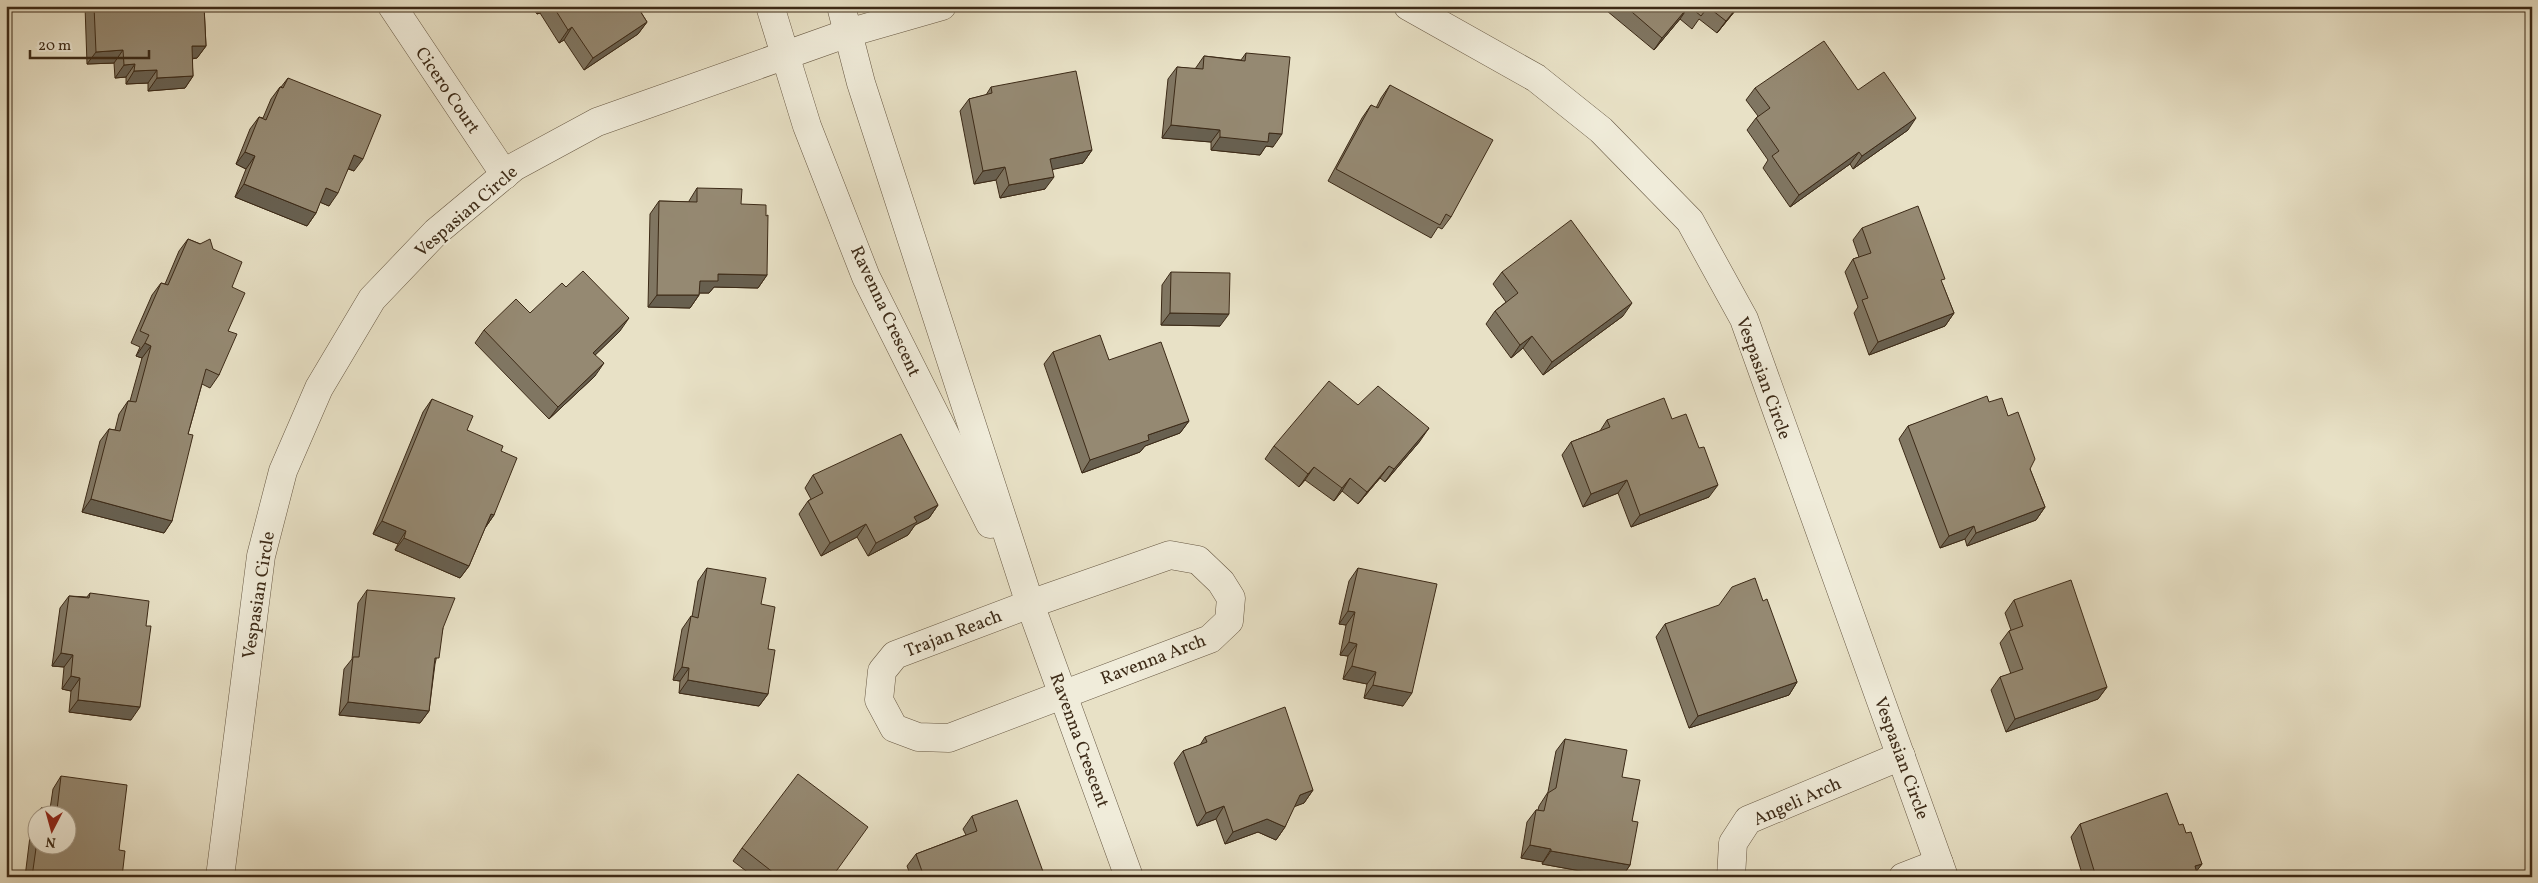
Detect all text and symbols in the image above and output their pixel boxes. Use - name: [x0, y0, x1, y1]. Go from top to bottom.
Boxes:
- scale bar: [30, 28, 149, 60]
- text: 20 m: [38, 36, 71, 57]
- street label: Cicero Court: [408, 42, 485, 139]
- street label: Vespasian Circle: [410, 160, 524, 264]
- street label: Ravenna Crescent: [843, 242, 926, 381]
- street label: Vespasian Circle: [1729, 314, 1796, 443]
- street label: Vespasian Circle: [237, 530, 282, 661]
- street label: Trajan Reach: [901, 604, 1006, 664]
- street label: Ravenna Arch: [1097, 629, 1210, 692]
- street label: Ravenna Crescent: [1043, 670, 1115, 811]
- street label: Vespasian Circle: [1867, 694, 1934, 823]
- street label: Angeli Arch: [1750, 772, 1846, 833]
- north arrow: [28, 806, 78, 856]
- text: N: [45, 831, 57, 851]

